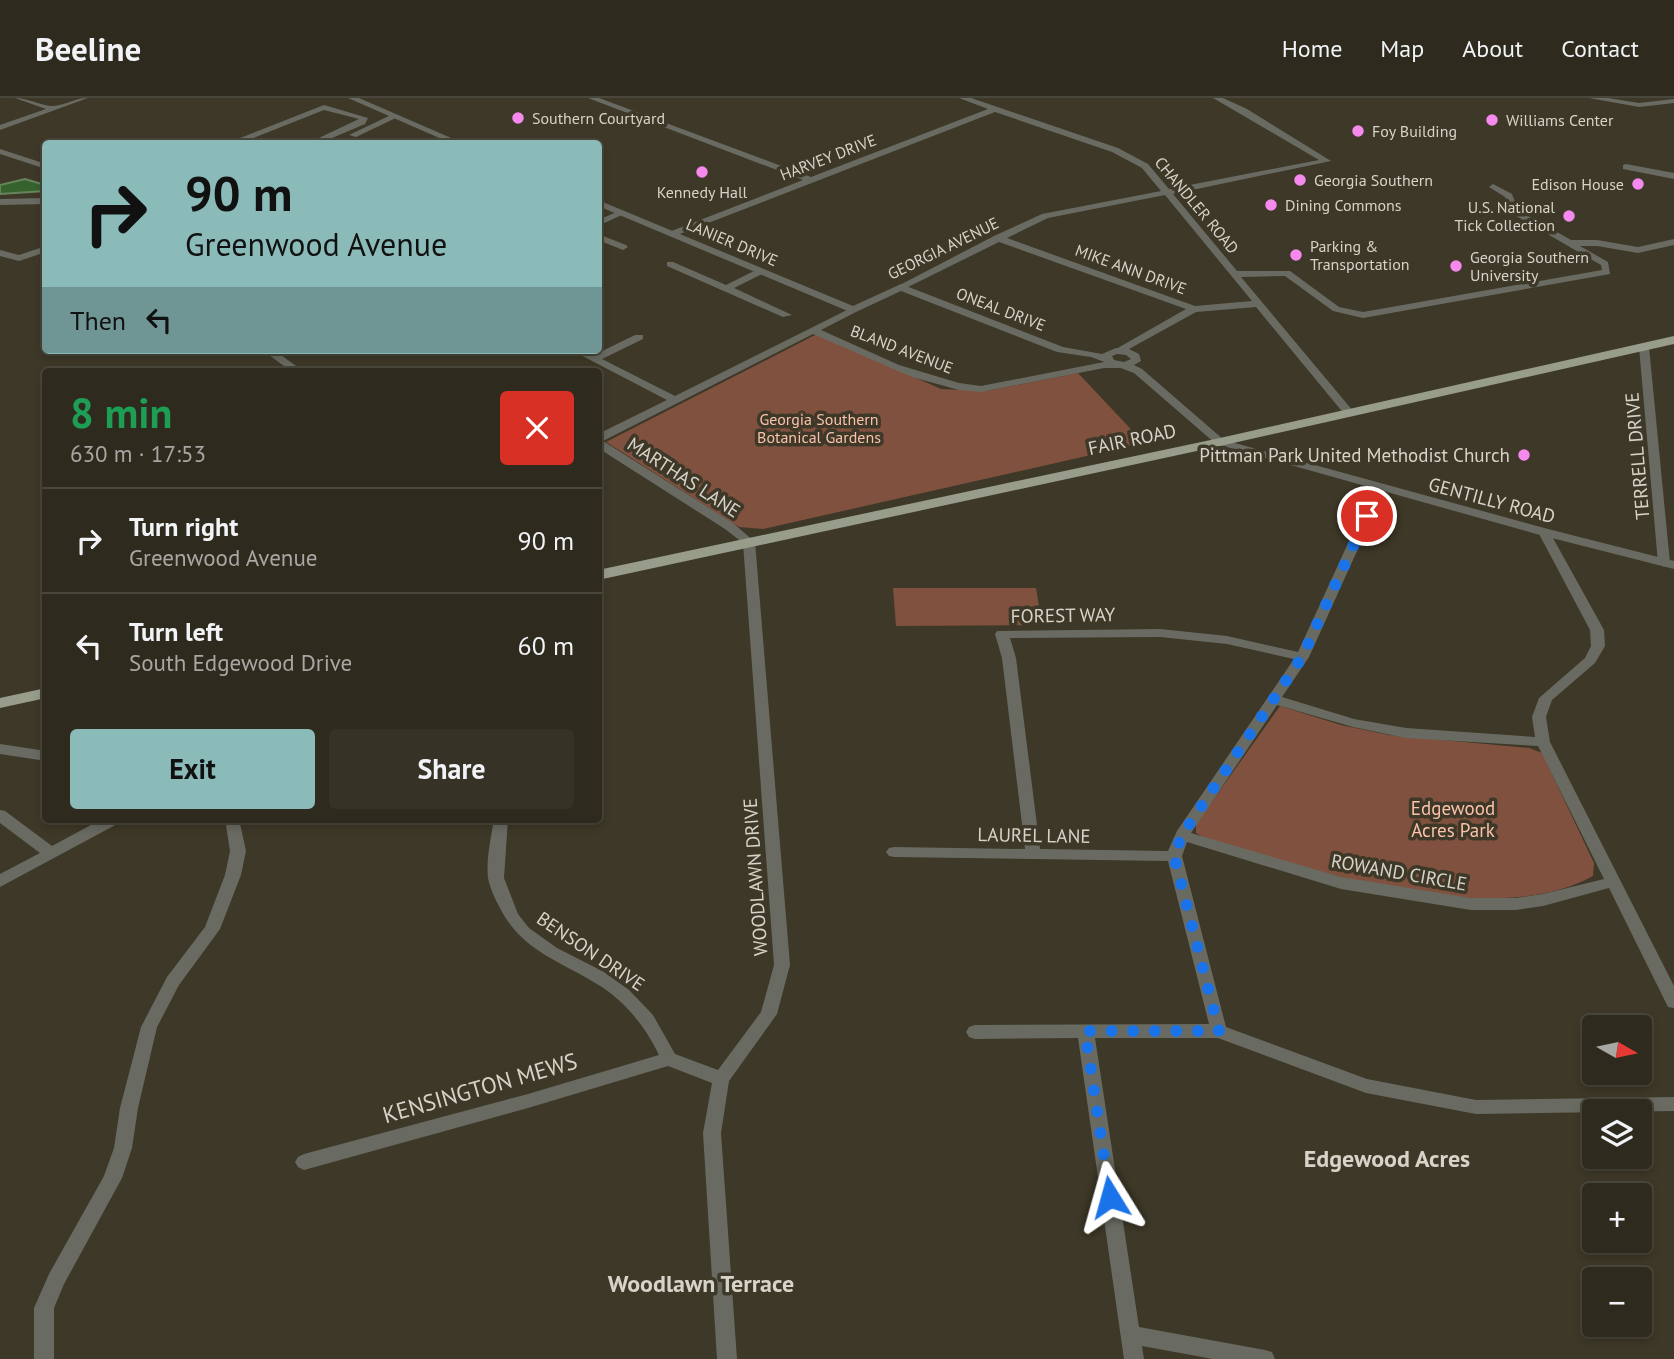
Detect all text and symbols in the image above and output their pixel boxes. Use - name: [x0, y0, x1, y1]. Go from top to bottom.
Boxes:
- text: Beeline: [35, 27, 141, 70]
- text: Home: [1282, 33, 1342, 64]
- text: Map: [1380, 33, 1424, 64]
- text: About: [1462, 33, 1523, 64]
- text: Contact: [1561, 33, 1639, 64]
- place label: Southern Courtyard: [532, 108, 665, 128]
- marker: Southern Courtyard: [510, 110, 526, 126]
- place label: Williams Center: [1506, 110, 1614, 130]
- marker: Williams Center: [1484, 112, 1500, 128]
- place label: Foy Building: [1372, 121, 1457, 141]
- marker: Foy Building: [1350, 123, 1366, 139]
- street label: HARVEY DRIVE: [777, 129, 879, 185]
- street label: CHANDLER ROAD: [1151, 152, 1243, 258]
- text: 90 m: [185, 161, 292, 225]
- marker: Kennedy Hall: [694, 164, 710, 180]
- icon: right: [70, 168, 161, 259]
- place label: Georgia Southern: [1314, 170, 1433, 190]
- marker: Georgia Southern: [1292, 172, 1308, 188]
- place label: Edison House: [1531, 174, 1624, 194]
- marker: Edison House: [1630, 176, 1646, 192]
- place label: Kennedy Hall: [657, 182, 748, 202]
- place label: Dining Commons: [1285, 195, 1402, 215]
- marker: Dining Commons: [1263, 197, 1279, 213]
- place label: U.S. National Tick Collection: [1454, 197, 1555, 235]
- marker: U.S. National Tick Collection: [1561, 208, 1577, 224]
- street label: GEORGIA AVENUE: [884, 212, 1002, 284]
- street label: LANIER DRIVE: [683, 214, 781, 270]
- text: Greenwood Avenue: [185, 223, 447, 265]
- place label: Parking & Transportation: [1310, 236, 1410, 274]
- street label: MIKE ANN DRIVE: [1073, 240, 1189, 298]
- marker: Parking & Transportation: [1288, 247, 1304, 263]
- place label: Georgia Southern University: [1470, 247, 1589, 285]
- marker: Georgia Southern University: [1448, 258, 1464, 274]
- street label: ONEAL DRIVE: [954, 283, 1048, 335]
- icon: left: [140, 301, 178, 339]
- text: Then: [70, 304, 126, 337]
- street label: BLAND AVENUE: [848, 320, 956, 378]
- text: 8 min: [70, 385, 172, 440]
- button: close: [500, 391, 574, 465]
- street label: TERRELL DRIVE: [1619, 391, 1655, 521]
- park label: Georgia Southern Botanical Gardens: [757, 409, 881, 447]
- street label: FAIR ROAD: [1086, 418, 1178, 460]
- street label: MARTHAS LANE: [623, 432, 745, 522]
- text: 630 m · 17:53: [70, 439, 206, 468]
- place label: Pittman Park United Methodist Church: [1199, 443, 1510, 467]
- marker: Pittman Park United Methodist Church: [1516, 447, 1532, 463]
- street label: GENTILLY ROAD: [1426, 472, 1558, 528]
- pin: [1337, 486, 1397, 546]
- icon: arrive: [1348, 497, 1386, 535]
- text: Turn right: [129, 510, 238, 543]
- icon: right: [70, 522, 108, 560]
- text: 90 m: [518, 524, 574, 557]
- text: Greenwood Avenue: [129, 543, 318, 572]
- street label: FOREST WAY: [1011, 602, 1116, 628]
- text: Turn left: [129, 615, 223, 648]
- icon: left: [70, 627, 108, 665]
- text: 60 m: [518, 629, 574, 662]
- text: South Edgewood Drive: [129, 648, 352, 677]
- button: Exit: [70, 729, 315, 809]
- button: Share: [329, 729, 574, 809]
- park label: Edgewood Acres Park: [1411, 796, 1495, 842]
- street label: WOODLAWN DRIVE: [738, 797, 772, 957]
- street label: LAUREL LANE: [977, 822, 1091, 848]
- street label: ROWAND CIRCLE: [1329, 848, 1469, 896]
- street label: BENSON DRIVE: [532, 906, 650, 996]
- north arrow: [1582, 1015, 1652, 1085]
- map controls: [1582, 1015, 1652, 1337]
- street label: KENSINGTON MEWS: [379, 1046, 581, 1129]
- button: layers: [1582, 1099, 1652, 1169]
- district label: Edgewood Acres: [1304, 1143, 1470, 1174]
- position arrow: [1073, 1160, 1147, 1234]
- button: +: [1582, 1183, 1652, 1253]
- button: −: [1582, 1267, 1652, 1337]
- district label: Woodlawn Terrace: [608, 1268, 794, 1299]

